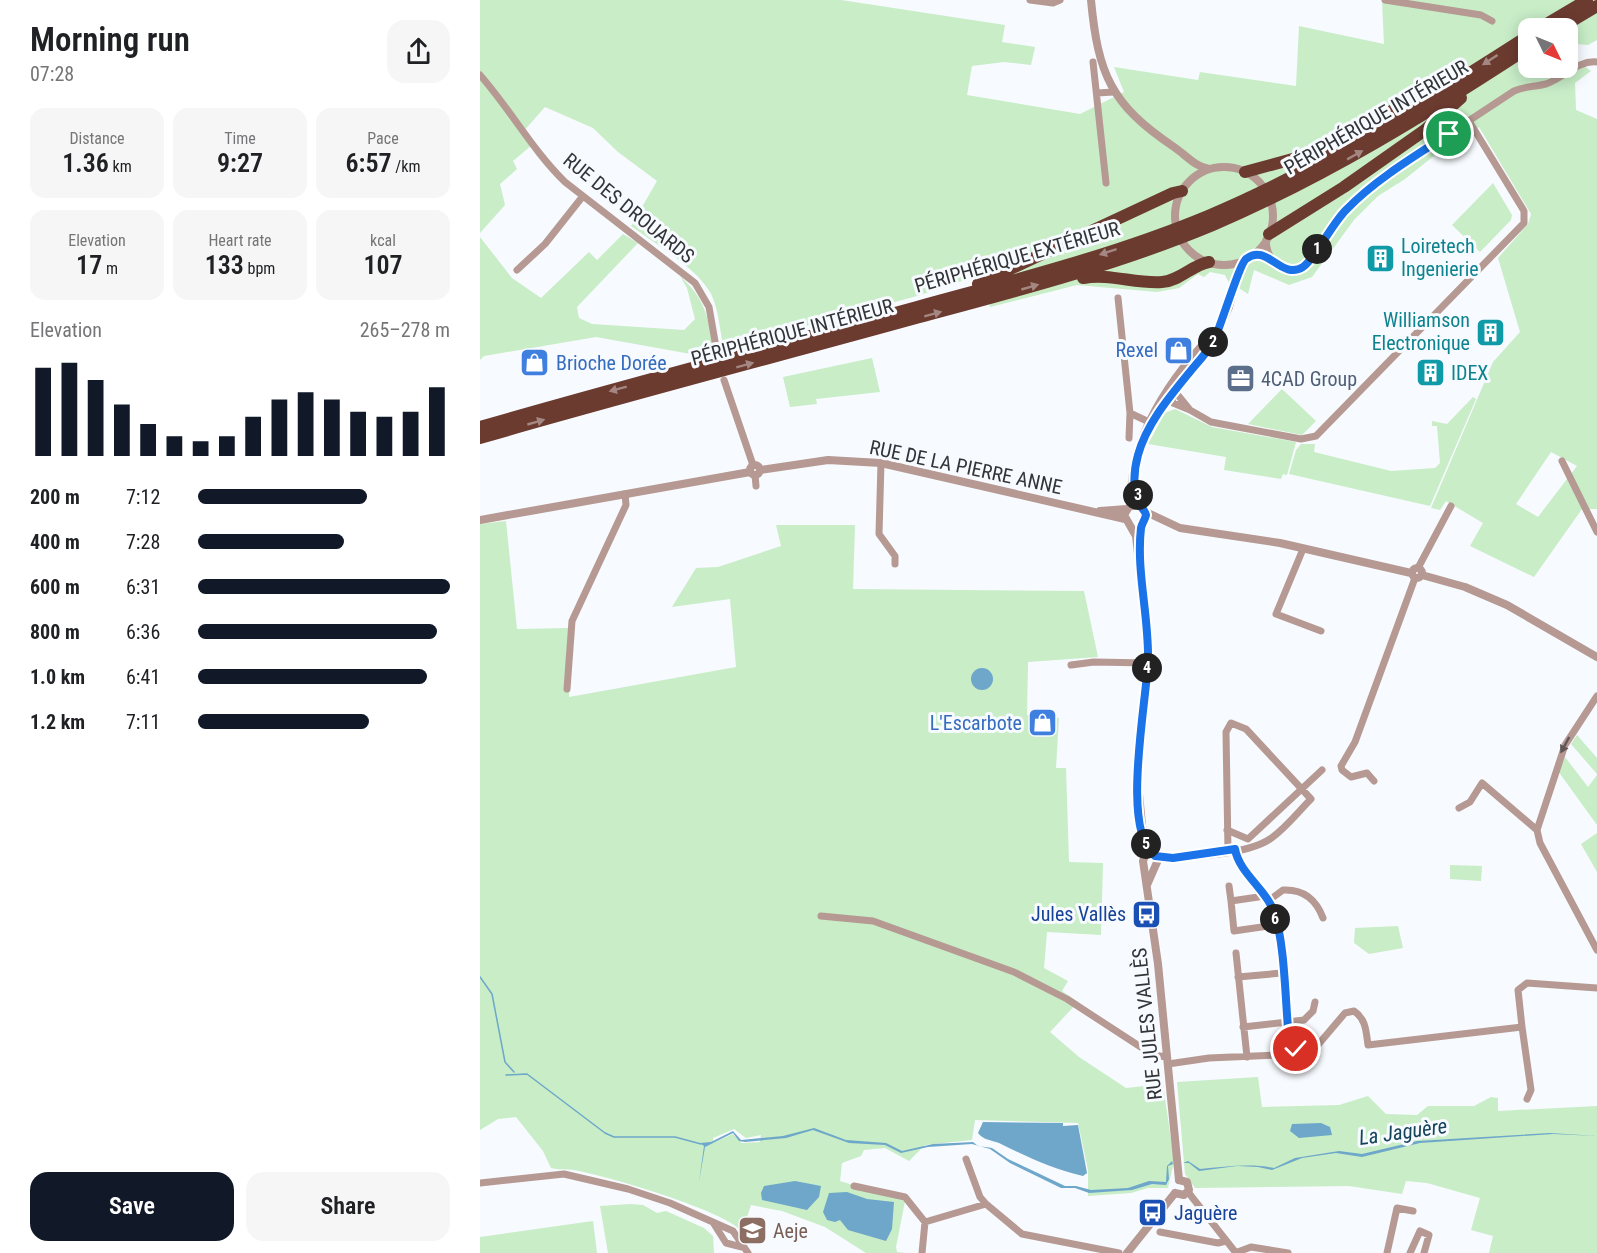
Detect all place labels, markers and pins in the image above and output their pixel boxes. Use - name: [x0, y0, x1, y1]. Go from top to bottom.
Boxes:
- pin: [1423, 108, 1474, 159]
- pin: 1: [1302, 234, 1332, 264]
- place label: Loiretech Ingenierie: [1401, 234, 1479, 281]
- building icon: Loiretech Ingenierie: [1364, 242, 1396, 274]
- place label: Williamson Electronique: [1372, 308, 1470, 355]
- building icon: Williamson Electronique: [1475, 316, 1507, 348]
- pin: 2: [1198, 327, 1228, 357]
- shop icon: Rexel: [1163, 334, 1195, 366]
- place label: Rexel: [1115, 338, 1158, 362]
- shop icon: Brioche Dorée: [519, 347, 551, 379]
- place label: Brioche Dorée: [556, 351, 667, 375]
- building icon: IDEX: [1414, 357, 1446, 389]
- place label: IDEX: [1451, 361, 1488, 385]
- office icon: 4CAD Group: [1224, 363, 1256, 395]
- place label: 4CAD Group: [1261, 367, 1357, 391]
- pin: 3: [1123, 480, 1153, 510]
- pin: 4: [1132, 653, 1162, 683]
- shop icon: L'Escarbote: [1027, 707, 1059, 739]
- place label: L'Escarbote: [930, 711, 1022, 735]
- pin: 5: [1131, 829, 1161, 859]
- bus stop icon: Jules Vallès: [1131, 898, 1163, 930]
- place label: Jules Vallès: [1031, 902, 1126, 926]
- pin: 6: [1260, 904, 1290, 934]
- pin: [1270, 1023, 1321, 1074]
- bus stop icon: Jaguère: [1137, 1197, 1169, 1229]
- place label: Jaguère: [1174, 1201, 1237, 1225]
- school or university icon: Aeje: [736, 1215, 768, 1247]
- place label: Aeje: [773, 1219, 808, 1243]

